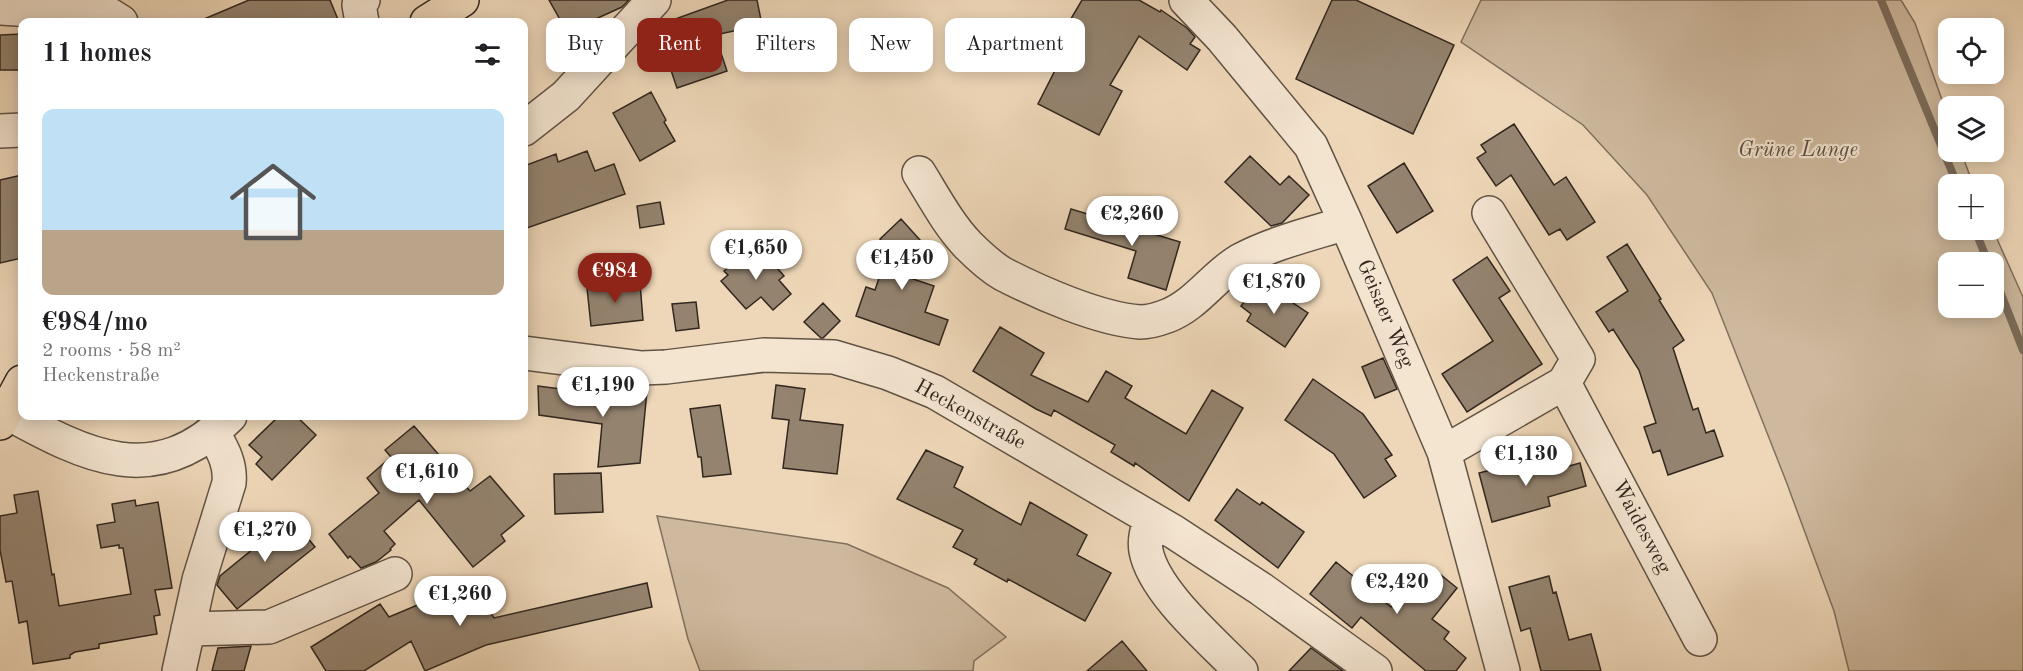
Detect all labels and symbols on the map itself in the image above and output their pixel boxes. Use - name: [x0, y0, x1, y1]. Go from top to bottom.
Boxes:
- park label: Grüne Lunge: [1738, 140, 1858, 161]
- pin: €2,260: [1083, 196, 1181, 247]
- pin: €1,650: [707, 230, 805, 281]
- pin: €1,450: [853, 240, 951, 291]
- pin: €984: [579, 253, 651, 304]
- street label: Geisaer Weg: [1353, 257, 1417, 372]
- pin: €1,870: [1225, 264, 1323, 315]
- pin: €1,190: [554, 367, 652, 418]
- street label: Heckenstraße: [911, 376, 1029, 454]
- pin: €1,130: [1477, 436, 1575, 487]
- pin: €1,610: [378, 454, 476, 505]
- street label: Waidesweg: [1608, 477, 1675, 578]
- pin: €1,270: [216, 512, 314, 563]
- pin: €2,420: [1348, 564, 1446, 615]
- pin: €1,260: [411, 576, 509, 627]

